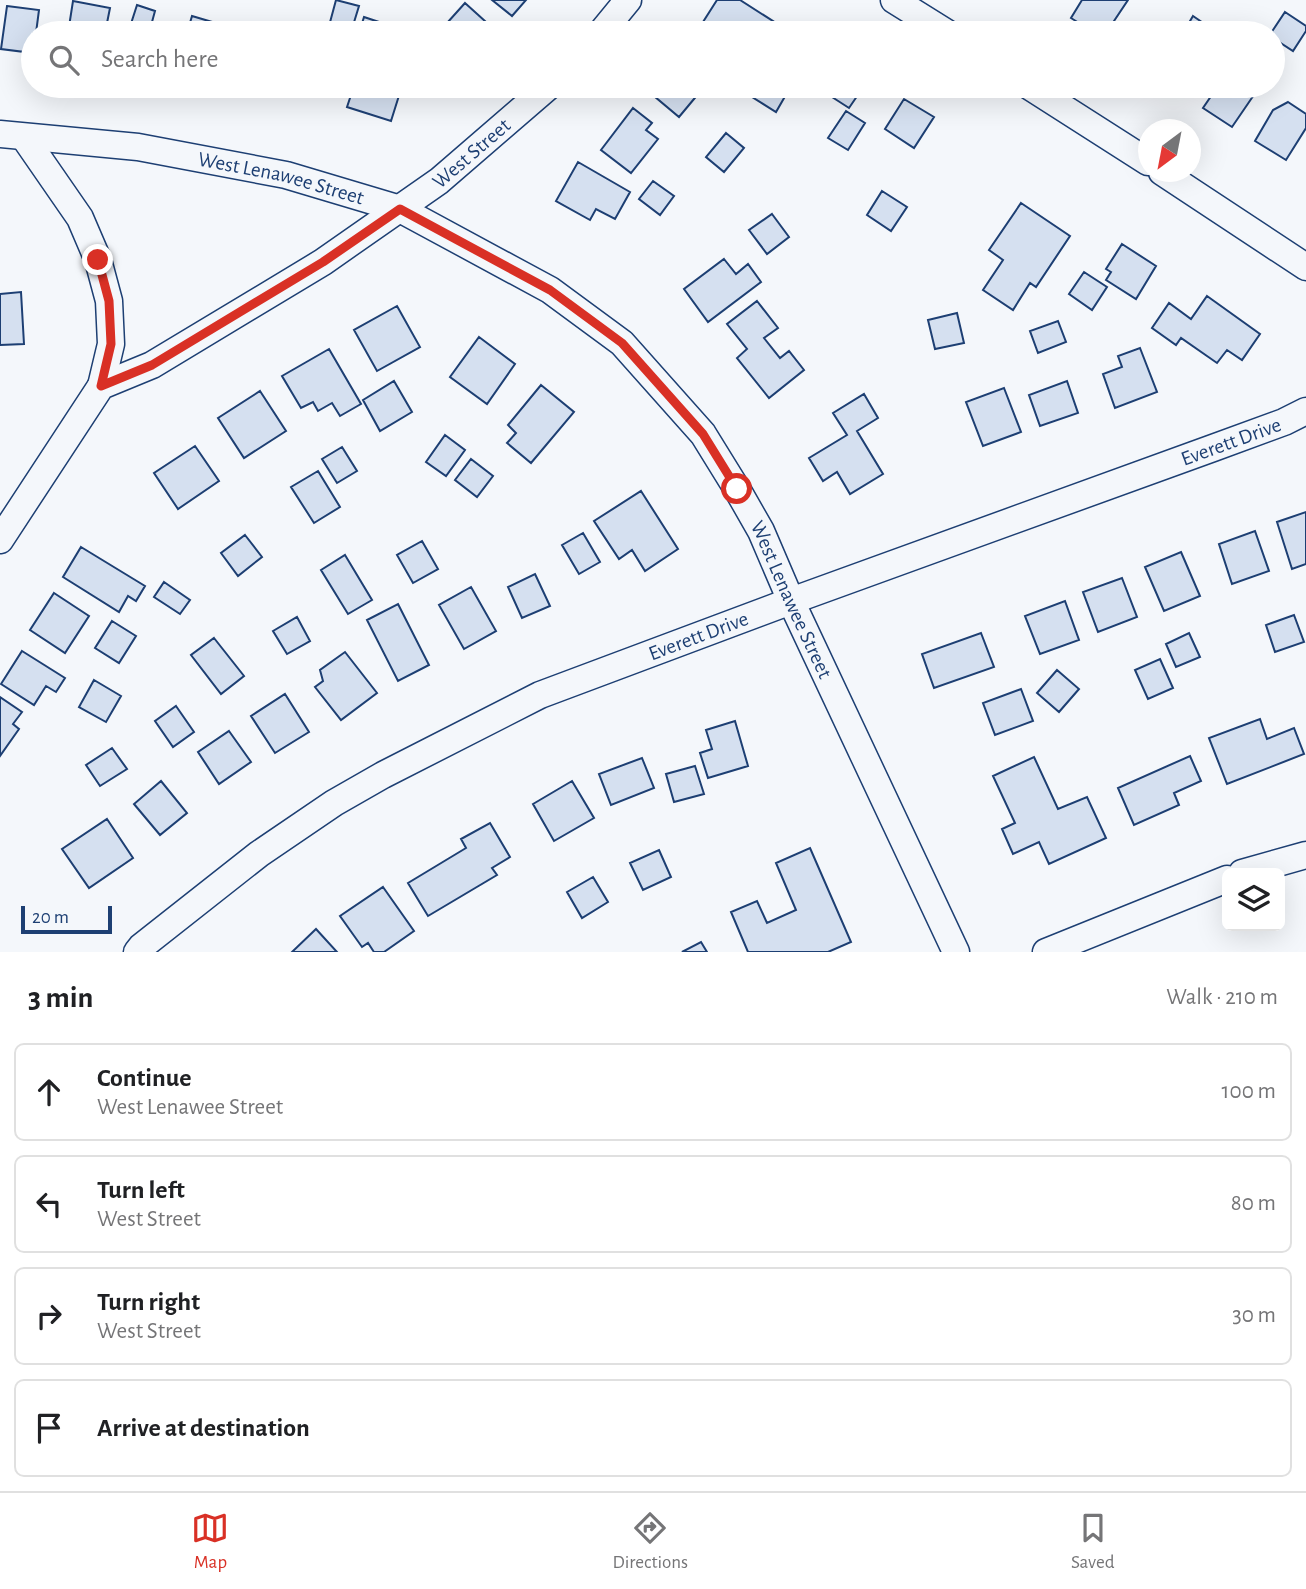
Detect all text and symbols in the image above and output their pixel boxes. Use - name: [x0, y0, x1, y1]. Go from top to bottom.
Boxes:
- search box: [21, 21, 1285, 98]
- icon: search: [45, 41, 83, 79]
- text: Search here: [101, 46, 219, 72]
- street label: West Street: [428, 114, 514, 192]
- north arrow: [1138, 119, 1201, 182]
- street label: West Lenawee Street: [196, 148, 367, 208]
- route end: [82, 244, 113, 275]
- street label: Everett Drive: [1178, 414, 1284, 469]
- route start: [721, 473, 752, 504]
- street label: West Lenawee Street: [747, 517, 836, 682]
- street label: Everett Drive: [646, 608, 751, 664]
- map controls: [1222, 868, 1285, 931]
- button: layers: [1222, 868, 1285, 931]
- scale bar: [21, 903, 112, 935]
- text: 20 m: [32, 908, 69, 927]
- text: 3 min: [28, 983, 93, 1013]
- text: Walk · 210 m: [1166, 986, 1278, 1009]
- text: Continue: [97, 1065, 192, 1091]
- icon: ahead: [30, 1073, 68, 1111]
- text: 100 m: [1222, 1080, 1276, 1103]
- text: West Lenawee Street: [97, 1096, 283, 1119]
- text: Turn left: [97, 1177, 185, 1203]
- icon: left: [30, 1185, 68, 1223]
- text: 80 m: [1231, 1192, 1276, 1215]
- text: West Street: [97, 1208, 201, 1231]
- text: Turn right: [97, 1289, 200, 1315]
- icon: right: [30, 1297, 68, 1335]
- text: 30 m: [1232, 1304, 1276, 1327]
- text: West Street: [97, 1320, 201, 1343]
- icon: arrive: [30, 1409, 68, 1447]
- text: Arrive at destination: [97, 1415, 310, 1441]
- tab: Map: [191, 1509, 229, 1574]
- tab: Directions: [612, 1509, 688, 1574]
- tab: Saved: [1071, 1509, 1115, 1574]

